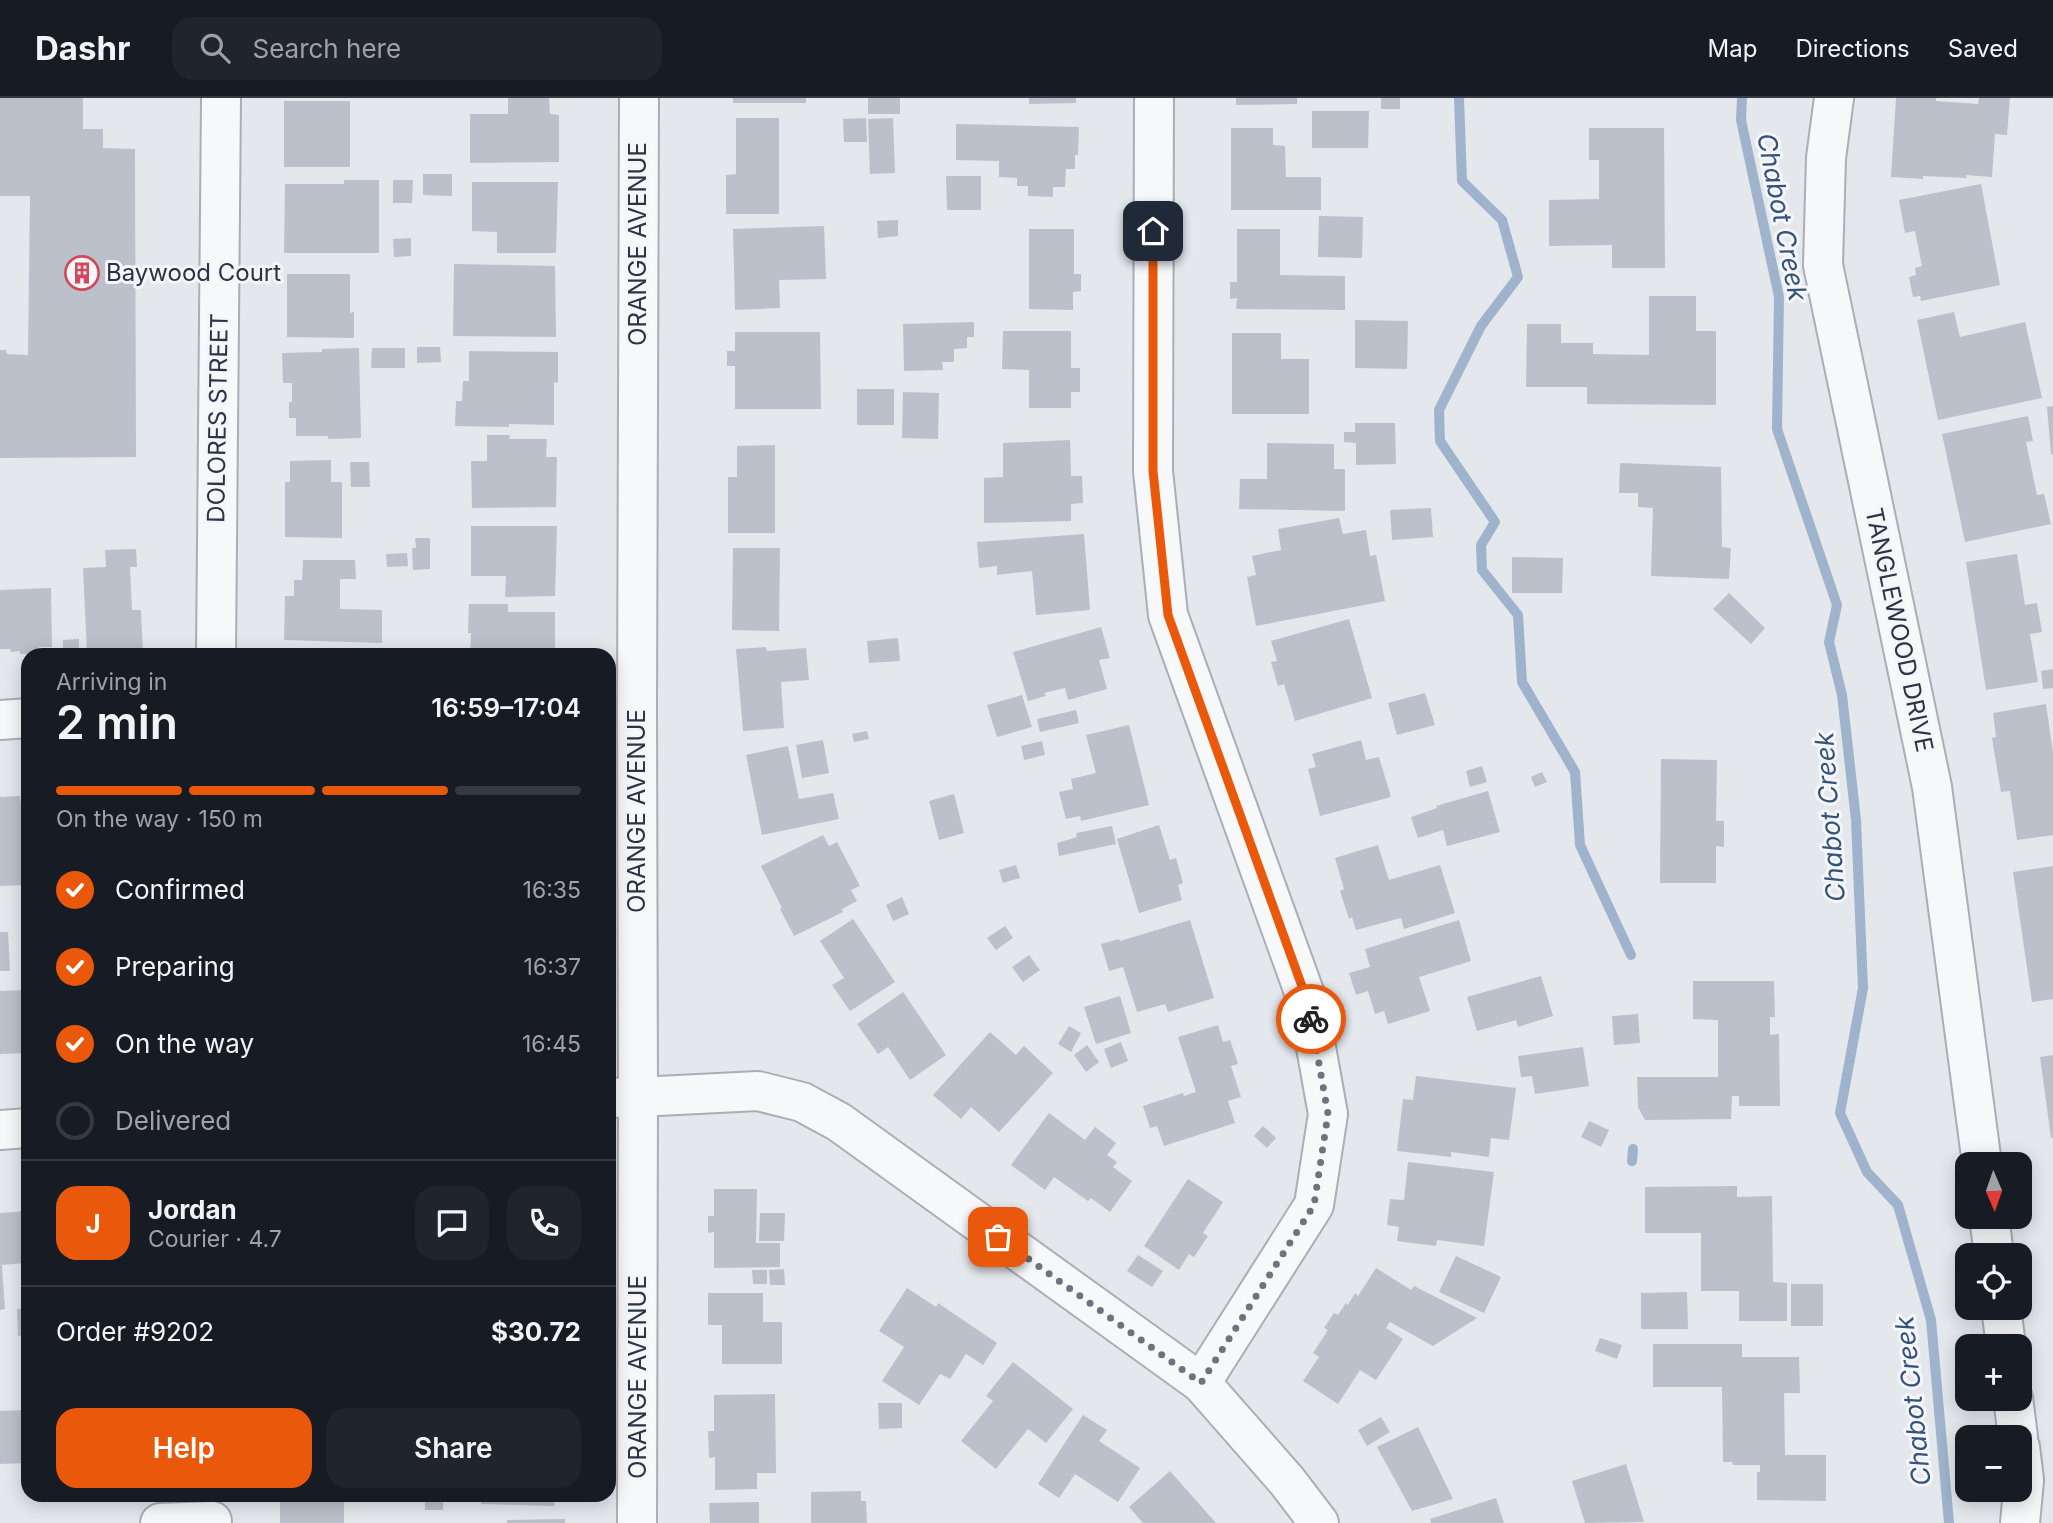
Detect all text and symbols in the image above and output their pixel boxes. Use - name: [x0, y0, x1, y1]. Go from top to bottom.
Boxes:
- search box: [172, 17, 662, 80]
- text: Dashr: [35, 28, 130, 68]
- icon: search: [196, 29, 234, 67]
- text: Search here: [252, 33, 401, 64]
- text: Map: [1708, 34, 1757, 63]
- text: Directions: [1795, 34, 1910, 63]
- text: Saved: [1948, 34, 2018, 63]
- water label: Chabot Creek: [1751, 130, 1814, 304]
- street label: ORANGE AVENUE: [623, 142, 652, 346]
- pin: [1123, 201, 1183, 261]
- icon: home: [1134, 212, 1172, 250]
- building icon: Baywood Court: [63, 254, 101, 292]
- place label: Baywood Court: [106, 258, 281, 287]
- street label: DOLORES STREET: [201, 313, 234, 523]
- street label: TANGLEWOOD DRIVE: [1859, 505, 1940, 755]
- text: Arriving in: [56, 668, 167, 696]
- text: 16:59–17:04: [431, 692, 581, 723]
- text: 2 min: [56, 694, 178, 750]
- street label: ORANGE AVENUE: [622, 709, 651, 913]
- water label: Chabot Creek: [1808, 730, 1851, 903]
- text: On the way · 150 m: [56, 805, 263, 833]
- icon: check: [56, 871, 94, 909]
- text: Confirmed: [115, 874, 245, 905]
- text: 16:35: [523, 876, 581, 904]
- icon: check: [56, 948, 94, 986]
- text: Preparing: [115, 951, 235, 982]
- text: 16:37: [524, 953, 581, 981]
- courier: [1276, 984, 1346, 1054]
- icon: bike: [1292, 1000, 1330, 1038]
- icon: check: [56, 1025, 94, 1063]
- text: On the way: [115, 1028, 254, 1059]
- text: 16:45: [522, 1030, 581, 1058]
- text: Delivered: [115, 1105, 231, 1136]
- north arrow: [1955, 1152, 2032, 1228]
- map controls: [1955, 1152, 2032, 1502]
- button: chat: [415, 1186, 489, 1260]
- button: phone: [507, 1186, 581, 1260]
- text: Jordan: [148, 1194, 237, 1225]
- pin: [968, 1207, 1028, 1267]
- text: J: [85, 1208, 101, 1239]
- icon: bag: [979, 1218, 1017, 1256]
- text: Courier · 4.7: [148, 1225, 282, 1253]
- button: locate: [1955, 1243, 2032, 1320]
- street label: ORANGE AVENUE: [623, 1275, 652, 1479]
- water label: Chabot Creek: [1888, 1314, 1937, 1487]
- text: Order #9202: [56, 1316, 214, 1347]
- text: $30.72: [491, 1316, 581, 1347]
- button: +: [1955, 1334, 2032, 1411]
- button: Help: [56, 1408, 312, 1488]
- button: Share: [326, 1408, 581, 1488]
- button: −: [1955, 1425, 2032, 1502]

